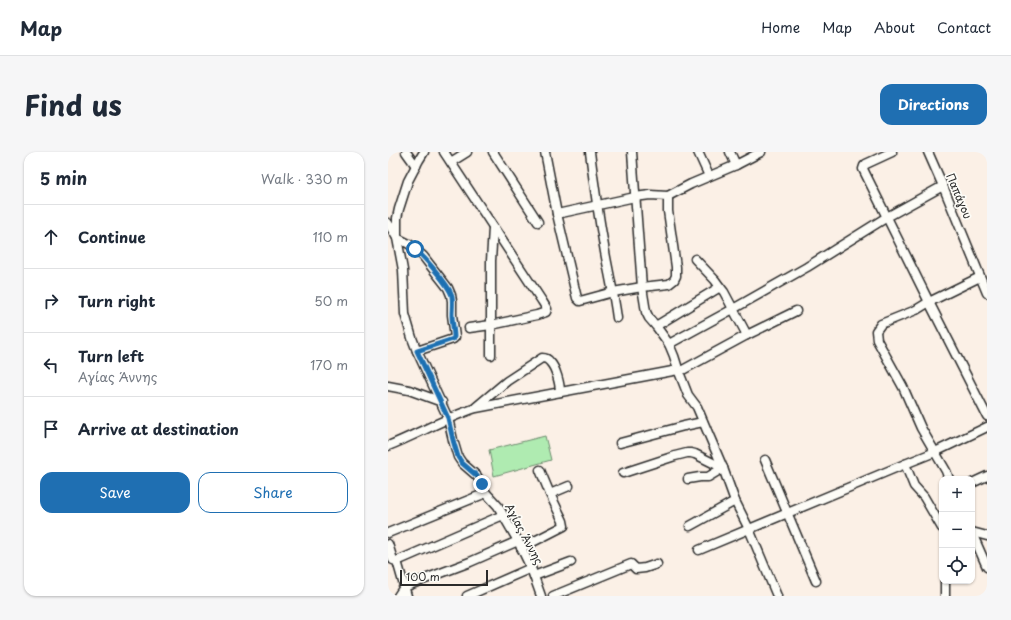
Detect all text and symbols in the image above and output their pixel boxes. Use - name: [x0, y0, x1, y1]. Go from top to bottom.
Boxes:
- text: Map: [20, 14, 62, 42]
- text: Home: [761, 17, 800, 38]
- text: Map: [822, 17, 852, 38]
- text: About: [874, 17, 915, 38]
- text: Contact: [937, 17, 991, 38]
- text: Find us: [24, 83, 122, 126]
- button: Directions: [880, 84, 987, 125]
- text: 5 min: [40, 165, 87, 191]
- text: Walk · 330 m: [261, 169, 348, 188]
- street label: Παπάγου: [942, 170, 977, 221]
- text: Continue: [78, 225, 146, 248]
- icon: ahead: [40, 226, 62, 248]
- text: 110 m: [313, 227, 348, 246]
- route start: [406, 240, 424, 258]
- text: Turn right: [78, 289, 155, 312]
- icon: right: [40, 290, 62, 312]
- text: 50 m: [314, 291, 348, 310]
- text: Turn left: [78, 344, 144, 367]
- icon: left: [40, 354, 62, 376]
- text: 170 m: [310, 355, 348, 374]
- text: Αγίας Άννης: [78, 367, 157, 386]
- text: Arrive at destination: [78, 417, 239, 440]
- icon: arrive: [40, 418, 62, 440]
- button: Save: [40, 472, 190, 513]
- button: Share: [198, 472, 348, 513]
- route end: [473, 475, 491, 493]
- map controls: [939, 476, 975, 584]
- button: +: [939, 476, 975, 512]
- street label: Αγίας Άννης: [501, 500, 548, 568]
- button: −: [939, 512, 975, 548]
- button: locate: [939, 548, 975, 584]
- scale bar: [400, 568, 488, 587]
- text: 100 m: [406, 568, 440, 585]

